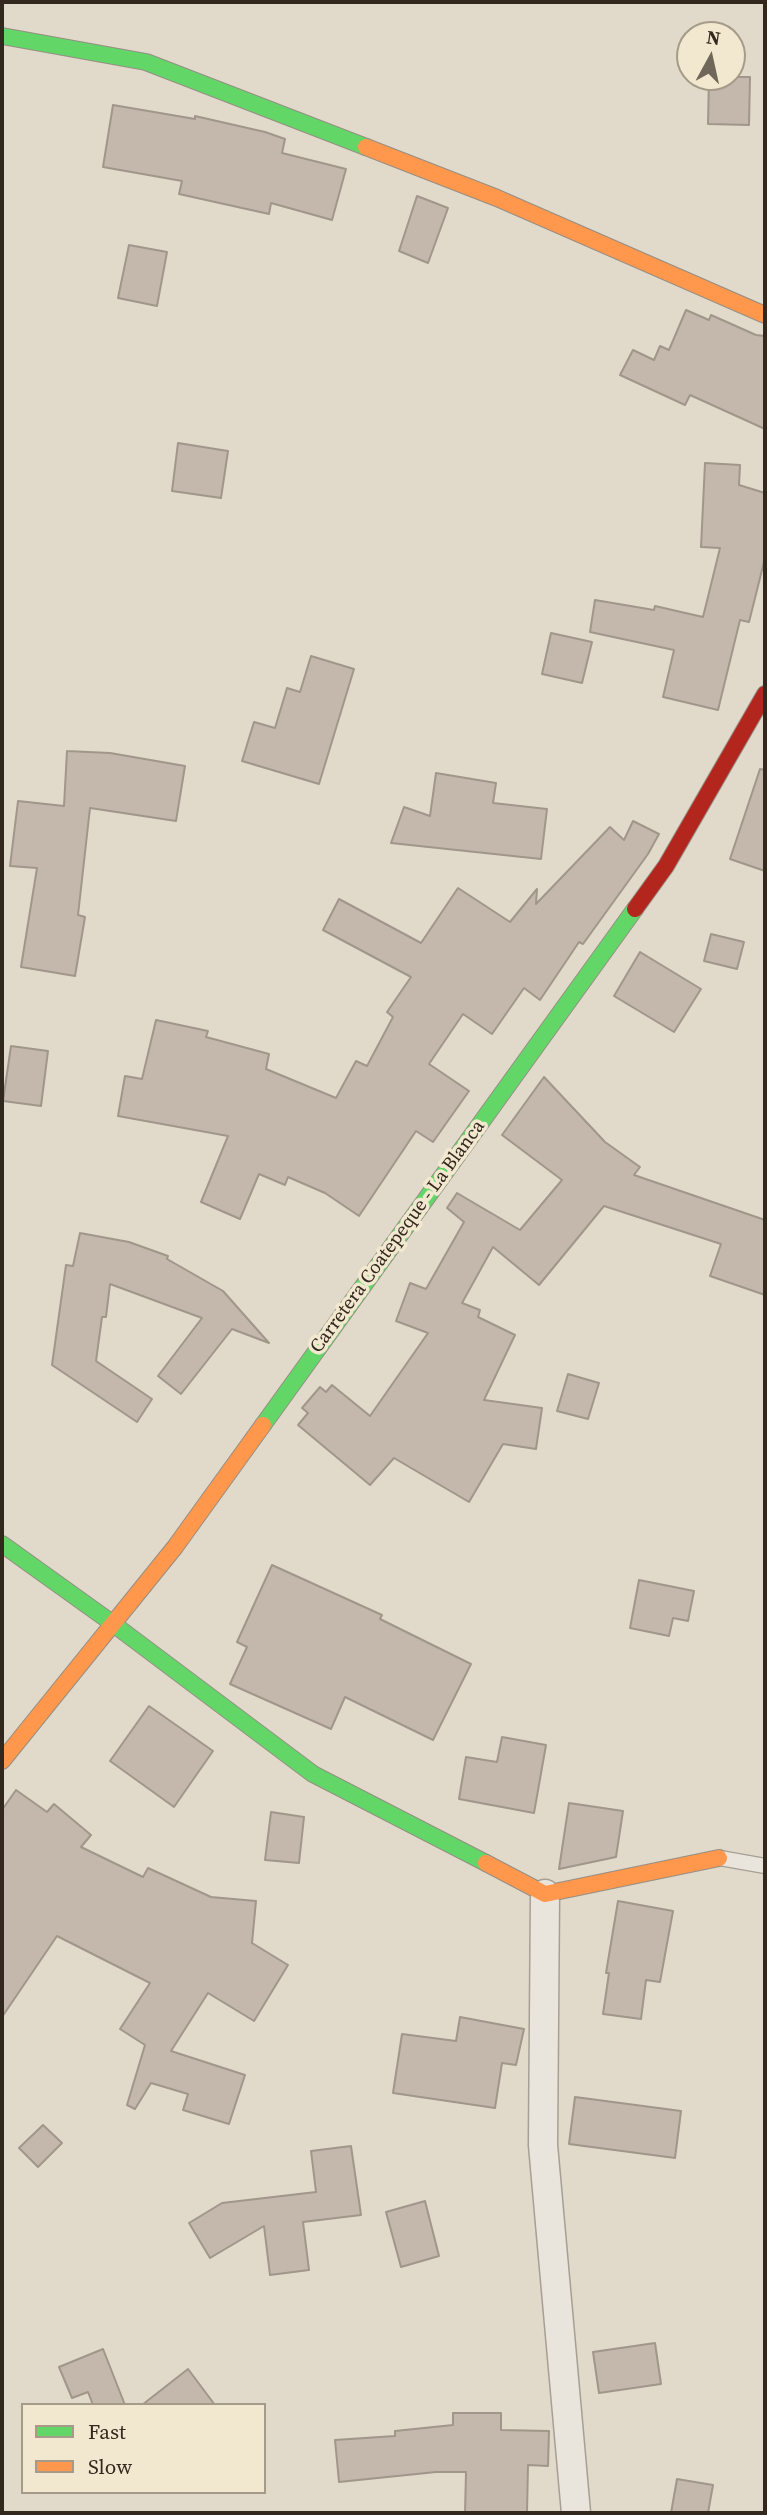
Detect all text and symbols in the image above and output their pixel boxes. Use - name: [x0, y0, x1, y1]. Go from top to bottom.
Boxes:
- north arrow: [676, 21, 746, 91]
- text: N: [705, 23, 722, 51]
- street label: Carretera Coatepeque - La Blanca: [306, 1116, 490, 1358]
- legend: [21, 2403, 266, 2494]
- text: Fast: [88, 2417, 126, 2446]
- text: Slow: [88, 2452, 132, 2481]

